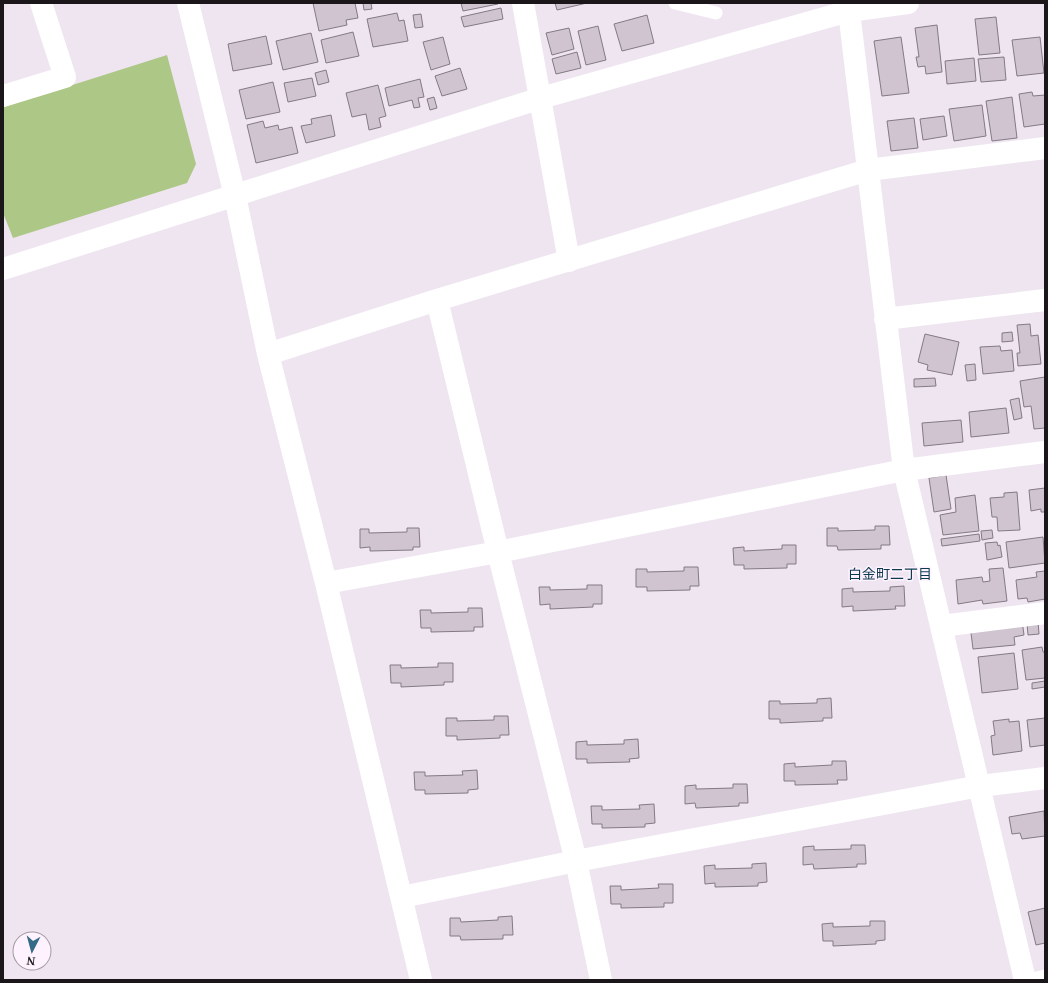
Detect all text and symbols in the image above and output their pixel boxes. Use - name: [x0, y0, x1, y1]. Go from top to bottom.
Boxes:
- district label: 白金町二丁目: [848, 564, 932, 583]
- north arrow: [12, 931, 52, 971]
- text: N: [25, 953, 36, 969]

